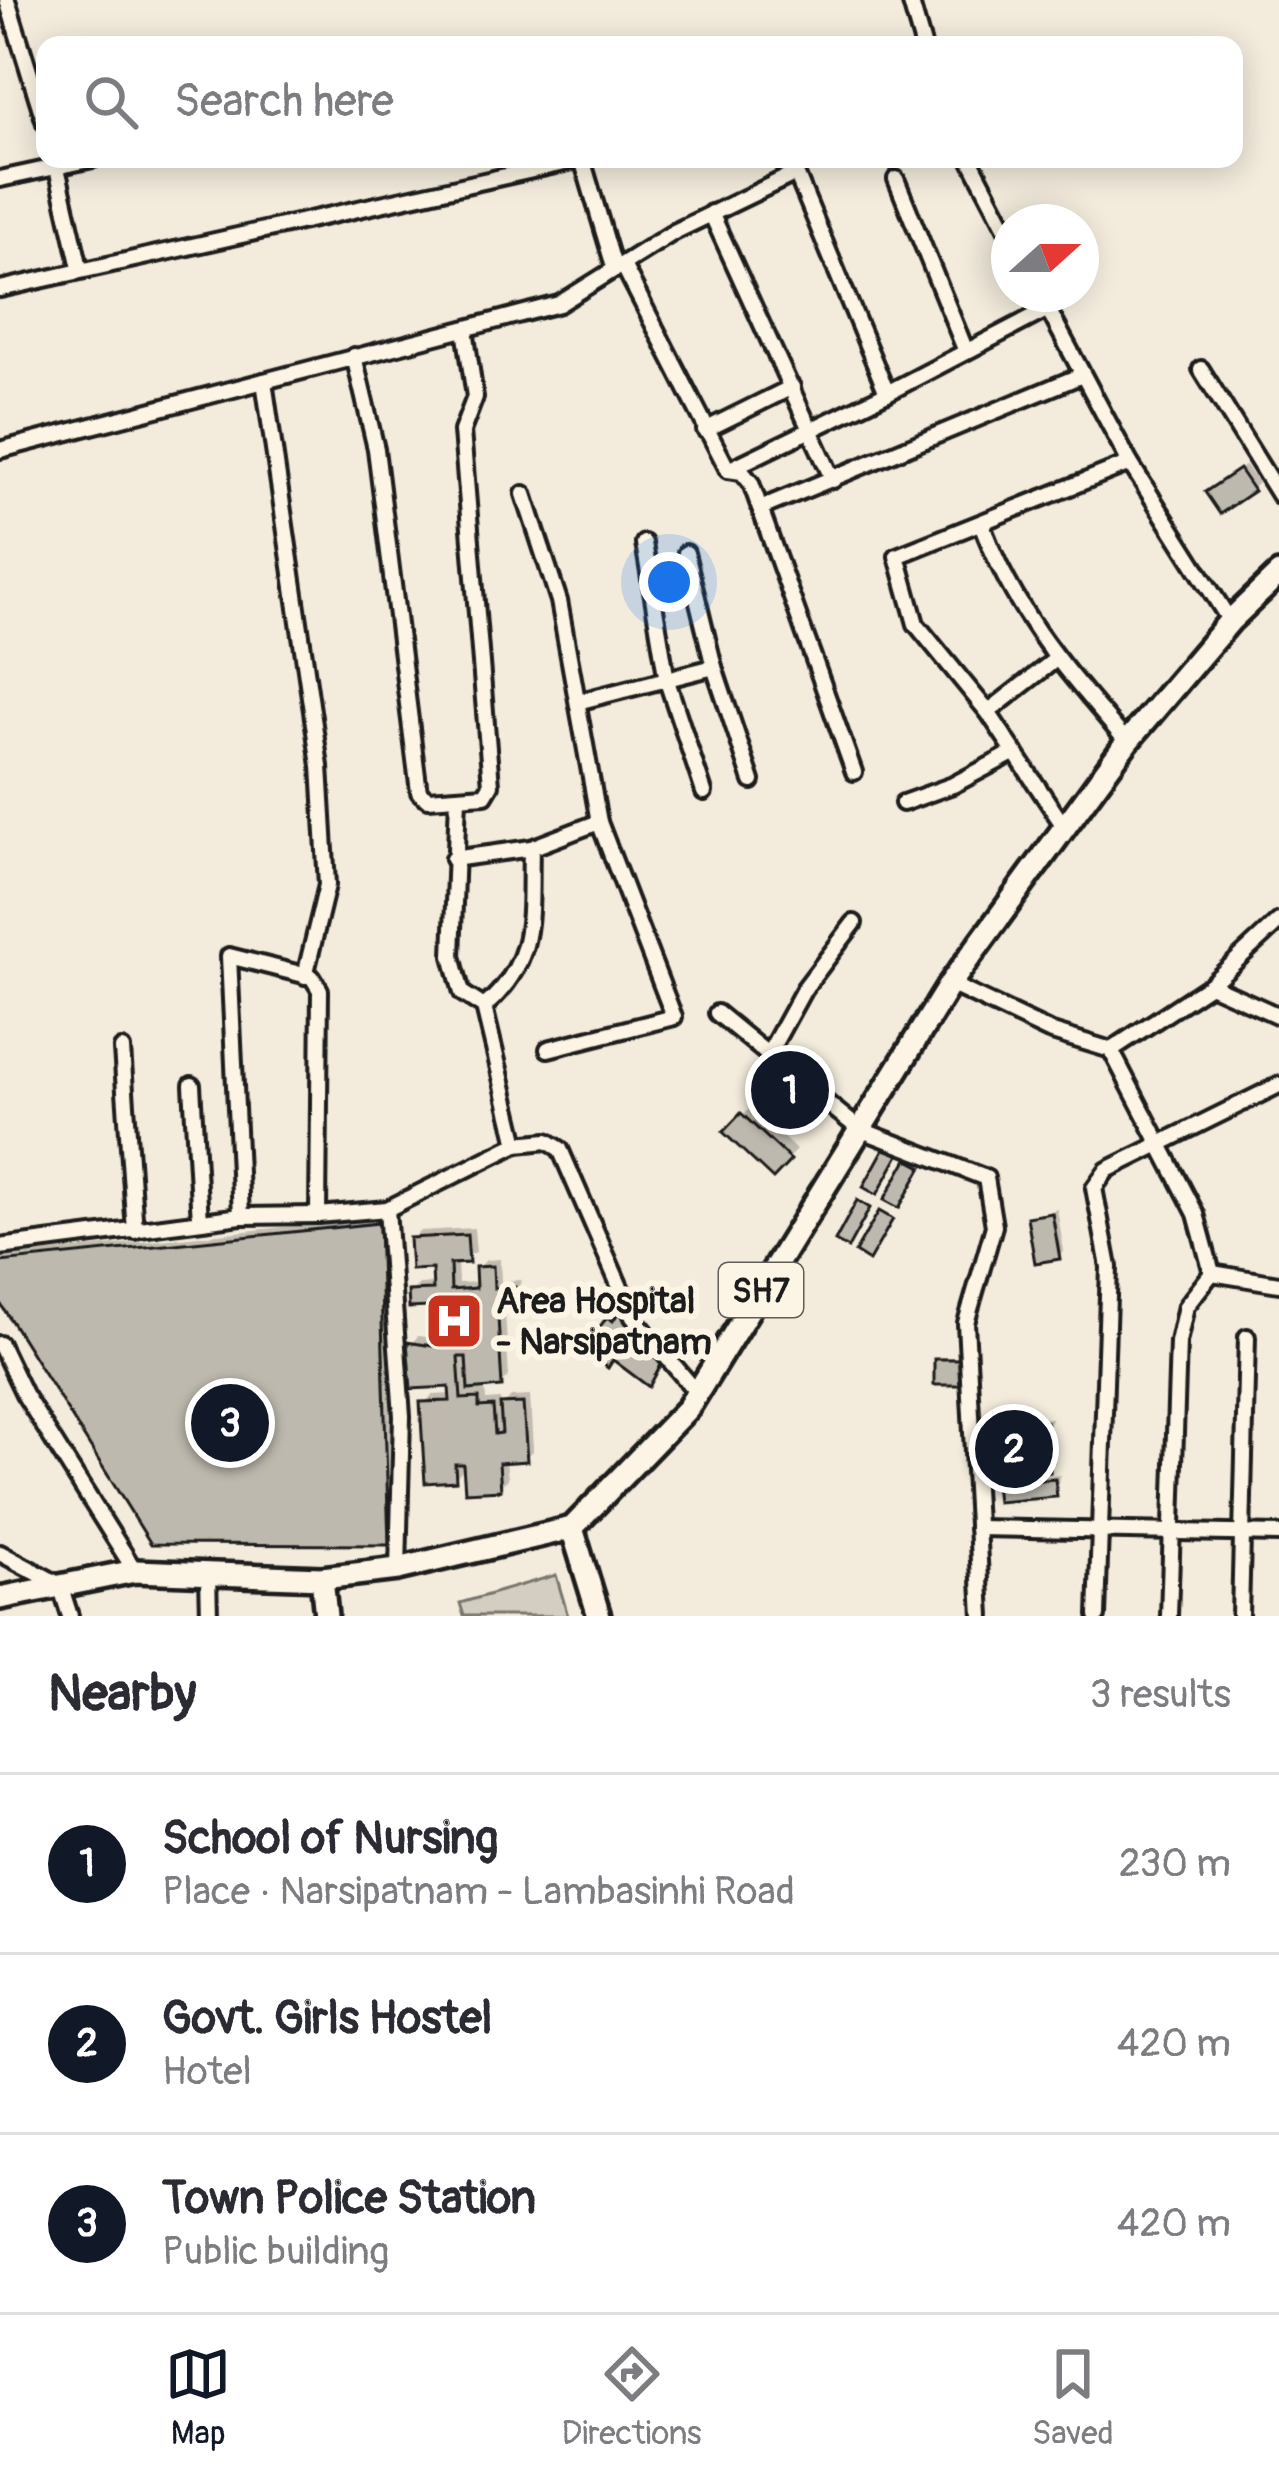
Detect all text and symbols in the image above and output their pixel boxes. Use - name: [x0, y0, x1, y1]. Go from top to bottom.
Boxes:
- search box: [36, 36, 1243, 168]
- icon: search: [78, 69, 144, 135]
- text: Search here: [174, 74, 394, 130]
- north arrow: [991, 204, 1099, 312]
- your location: [639, 552, 699, 612]
- pin: 1: [751, 1045, 829, 1135]
- road number: SH7: [719, 1263, 803, 1317]
- place label: Area Hospital - Narsipatnam: [496, 1279, 712, 1365]
- hospital icon: Area Hospital - Narsipatnam: [423, 1290, 485, 1352]
- pin: 3: [191, 1378, 269, 1468]
- pin: 2: [975, 1404, 1053, 1494]
- text: Nearby: [48, 1662, 196, 1726]
- text: 3 results: [1090, 1670, 1231, 1719]
- text: School of Nursing: [162, 1811, 498, 1867]
- text: 1: [79, 1839, 95, 1888]
- text: 230 m: [1119, 1839, 1231, 1888]
- text: Place · Narsipatnam - Lambasinhi Road: [162, 1867, 795, 1916]
- text: Govt. Girls Hostel: [162, 1991, 492, 2047]
- text: 2: [76, 2019, 98, 2068]
- text: 420 m: [1117, 2019, 1231, 2068]
- text: Hotel: [162, 2047, 252, 2096]
- text: Town Police Station: [162, 2171, 536, 2227]
- text: 3: [76, 2199, 98, 2248]
- text: 420 m: [1117, 2199, 1231, 2248]
- text: Public building: [162, 2227, 389, 2276]
- tab: Map: [165, 2341, 231, 2454]
- tab: Directions: [562, 2341, 702, 2454]
- tab: Saved: [1032, 2341, 1114, 2454]

